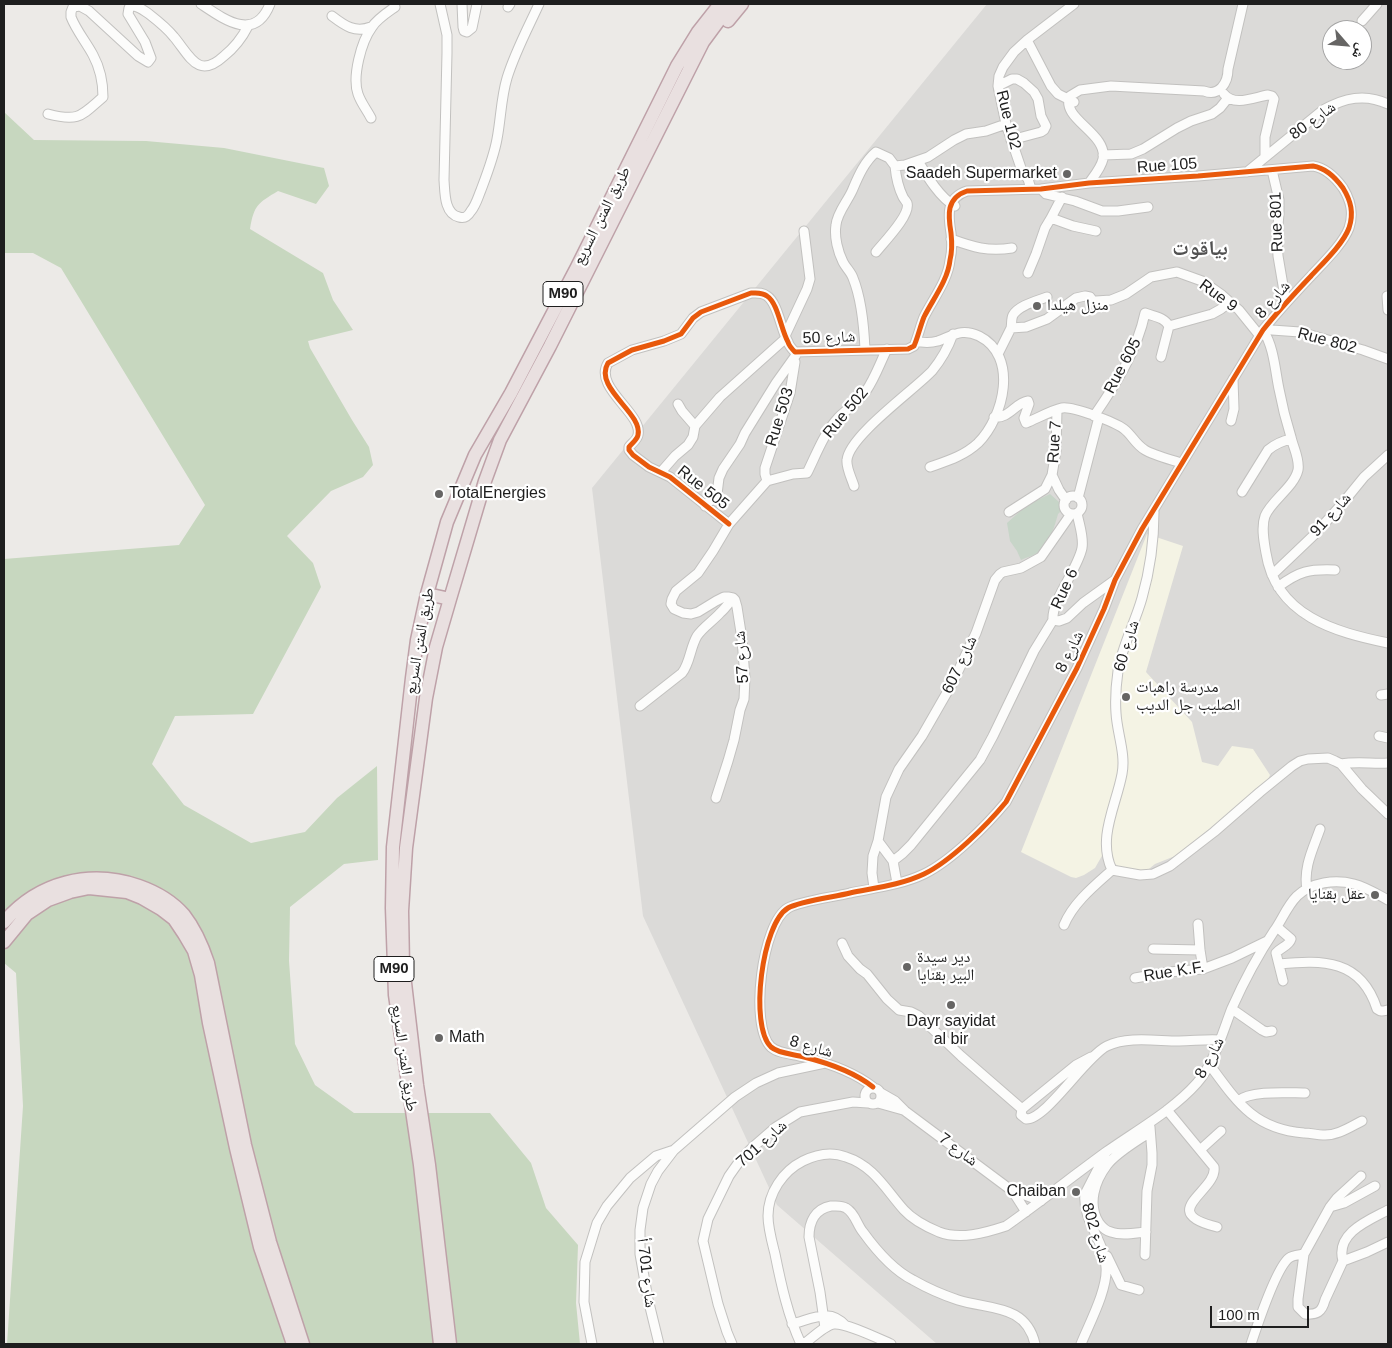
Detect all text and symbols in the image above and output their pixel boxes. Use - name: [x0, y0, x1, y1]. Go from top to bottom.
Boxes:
- north arrow: [1322, 20, 1372, 70]
- text: ش: [1349, 41, 1370, 62]
- street label: Rue 102: [991, 88, 1025, 152]
- street label: شارع 80: [1286, 98, 1340, 144]
- street label: Rue 105: [1136, 154, 1198, 178]
- street label: طريق المتن السريع: [569, 164, 635, 268]
- place label: Saadeh Supermarket: [906, 164, 1057, 184]
- marker: Saadeh Supermarket: [1061, 168, 1073, 180]
- street label: Rue 801: [1266, 191, 1288, 253]
- district label: بياقوت: [1172, 236, 1228, 262]
- street label: Rue 9: [1195, 276, 1241, 316]
- street label: شارع 8: [1251, 277, 1295, 323]
- road number: M90: [543, 282, 583, 306]
- place label: منزل هيلدا: [1047, 296, 1109, 316]
- marker: منزل هيلدا: [1031, 300, 1043, 312]
- street label: Rue 802: [1295, 324, 1359, 358]
- street label: شارع 50: [802, 327, 856, 349]
- street label: Rue 605: [1100, 335, 1146, 397]
- street label: Rue 502: [819, 384, 873, 442]
- street label: Rue 503: [762, 385, 798, 449]
- street label: Rue 7: [1044, 420, 1066, 464]
- street label: Rue 505: [673, 462, 733, 514]
- place label: TotalEnergies: [449, 484, 546, 504]
- marker: TotalEnergies: [433, 488, 445, 500]
- street label: شارع 91: [1306, 489, 1356, 541]
- street label: Rue 6: [1047, 566, 1083, 612]
- street label: طريق المتن السريع: [401, 586, 439, 696]
- street label: شارع 60: [1110, 618, 1144, 674]
- street label: شارع 8: [1052, 628, 1088, 676]
- street label: شارع 57: [731, 630, 753, 684]
- street label: شارع 607: [938, 633, 982, 697]
- place label: مدرسة راهبات الصليب جل الديب: [1136, 678, 1240, 716]
- marker: مدرسة راهبات الصليب جل الديب: [1120, 691, 1132, 703]
- place label: عقل بقنايا: [1308, 885, 1365, 905]
- marker: عقل بقنايا: [1369, 889, 1381, 901]
- place label: دير سيدة البير بقنايا: [917, 948, 974, 986]
- road number: M90: [374, 956, 414, 982]
- street label: Rue K.F.: [1142, 958, 1206, 986]
- marker: دير سيدة البير بقنايا: [901, 961, 913, 973]
- marker: Dayr sayidat al bir: [945, 999, 957, 1011]
- street label: طريق المتن السريع: [387, 1003, 421, 1113]
- place label: Dayr sayidat al bir: [907, 1012, 995, 1050]
- place label: Math: [449, 1028, 485, 1048]
- marker: Math: [433, 1032, 445, 1044]
- street label: شارع 8: [787, 1032, 835, 1062]
- street label: شارع 8: [1191, 1034, 1229, 1082]
- street label: شارع 701: [733, 1116, 791, 1172]
- street label: شارع 7: [935, 1129, 981, 1171]
- place label: Chaiban: [1006, 1182, 1066, 1202]
- marker: Chaiban: [1070, 1186, 1082, 1198]
- street label: شارع 802: [1077, 1201, 1113, 1265]
- street label: شارع 701 أ: [632, 1237, 660, 1309]
- scale bar: [1212, 1296, 1311, 1328]
- text: 100 m: [1218, 1306, 1260, 1323]

